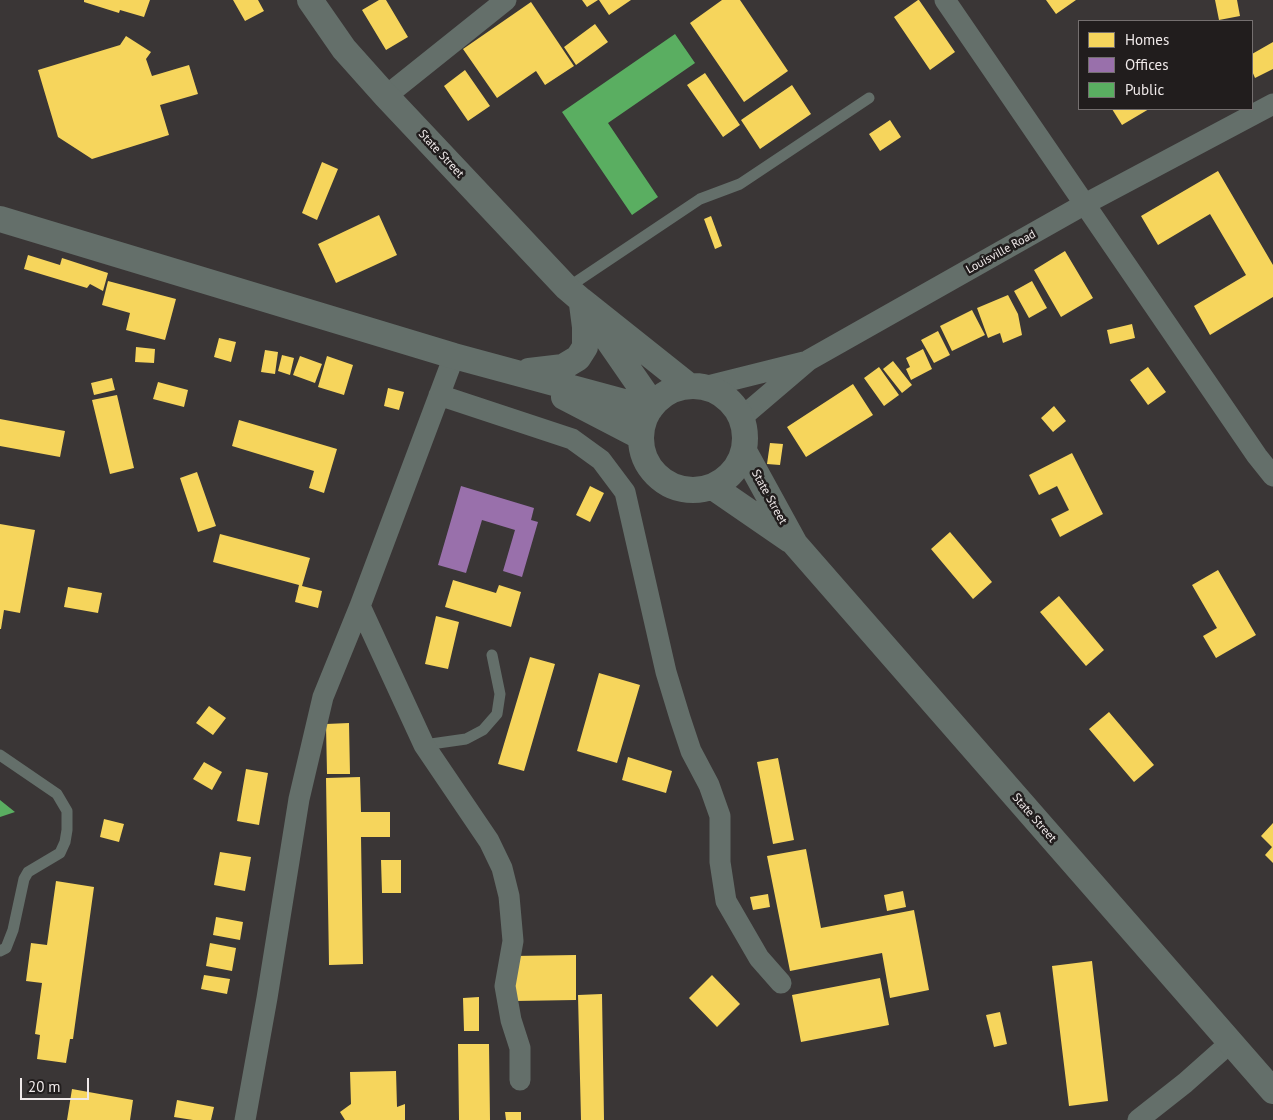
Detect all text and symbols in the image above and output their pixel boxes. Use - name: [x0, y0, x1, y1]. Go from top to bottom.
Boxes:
- legend: [1078, 20, 1253, 110]
- text: Homes: [1125, 30, 1169, 49]
- text: Offices: [1125, 55, 1169, 74]
- text: Public: [1125, 80, 1164, 99]
- street label: State Street: [415, 127, 467, 181]
- street label: Louisville Road: [964, 227, 1038, 277]
- street label: State Street: [748, 467, 790, 527]
- street label: State Street: [1009, 791, 1059, 845]
- scale bar: [22, 1068, 91, 1100]
- text: 20 m: [28, 1077, 61, 1096]

